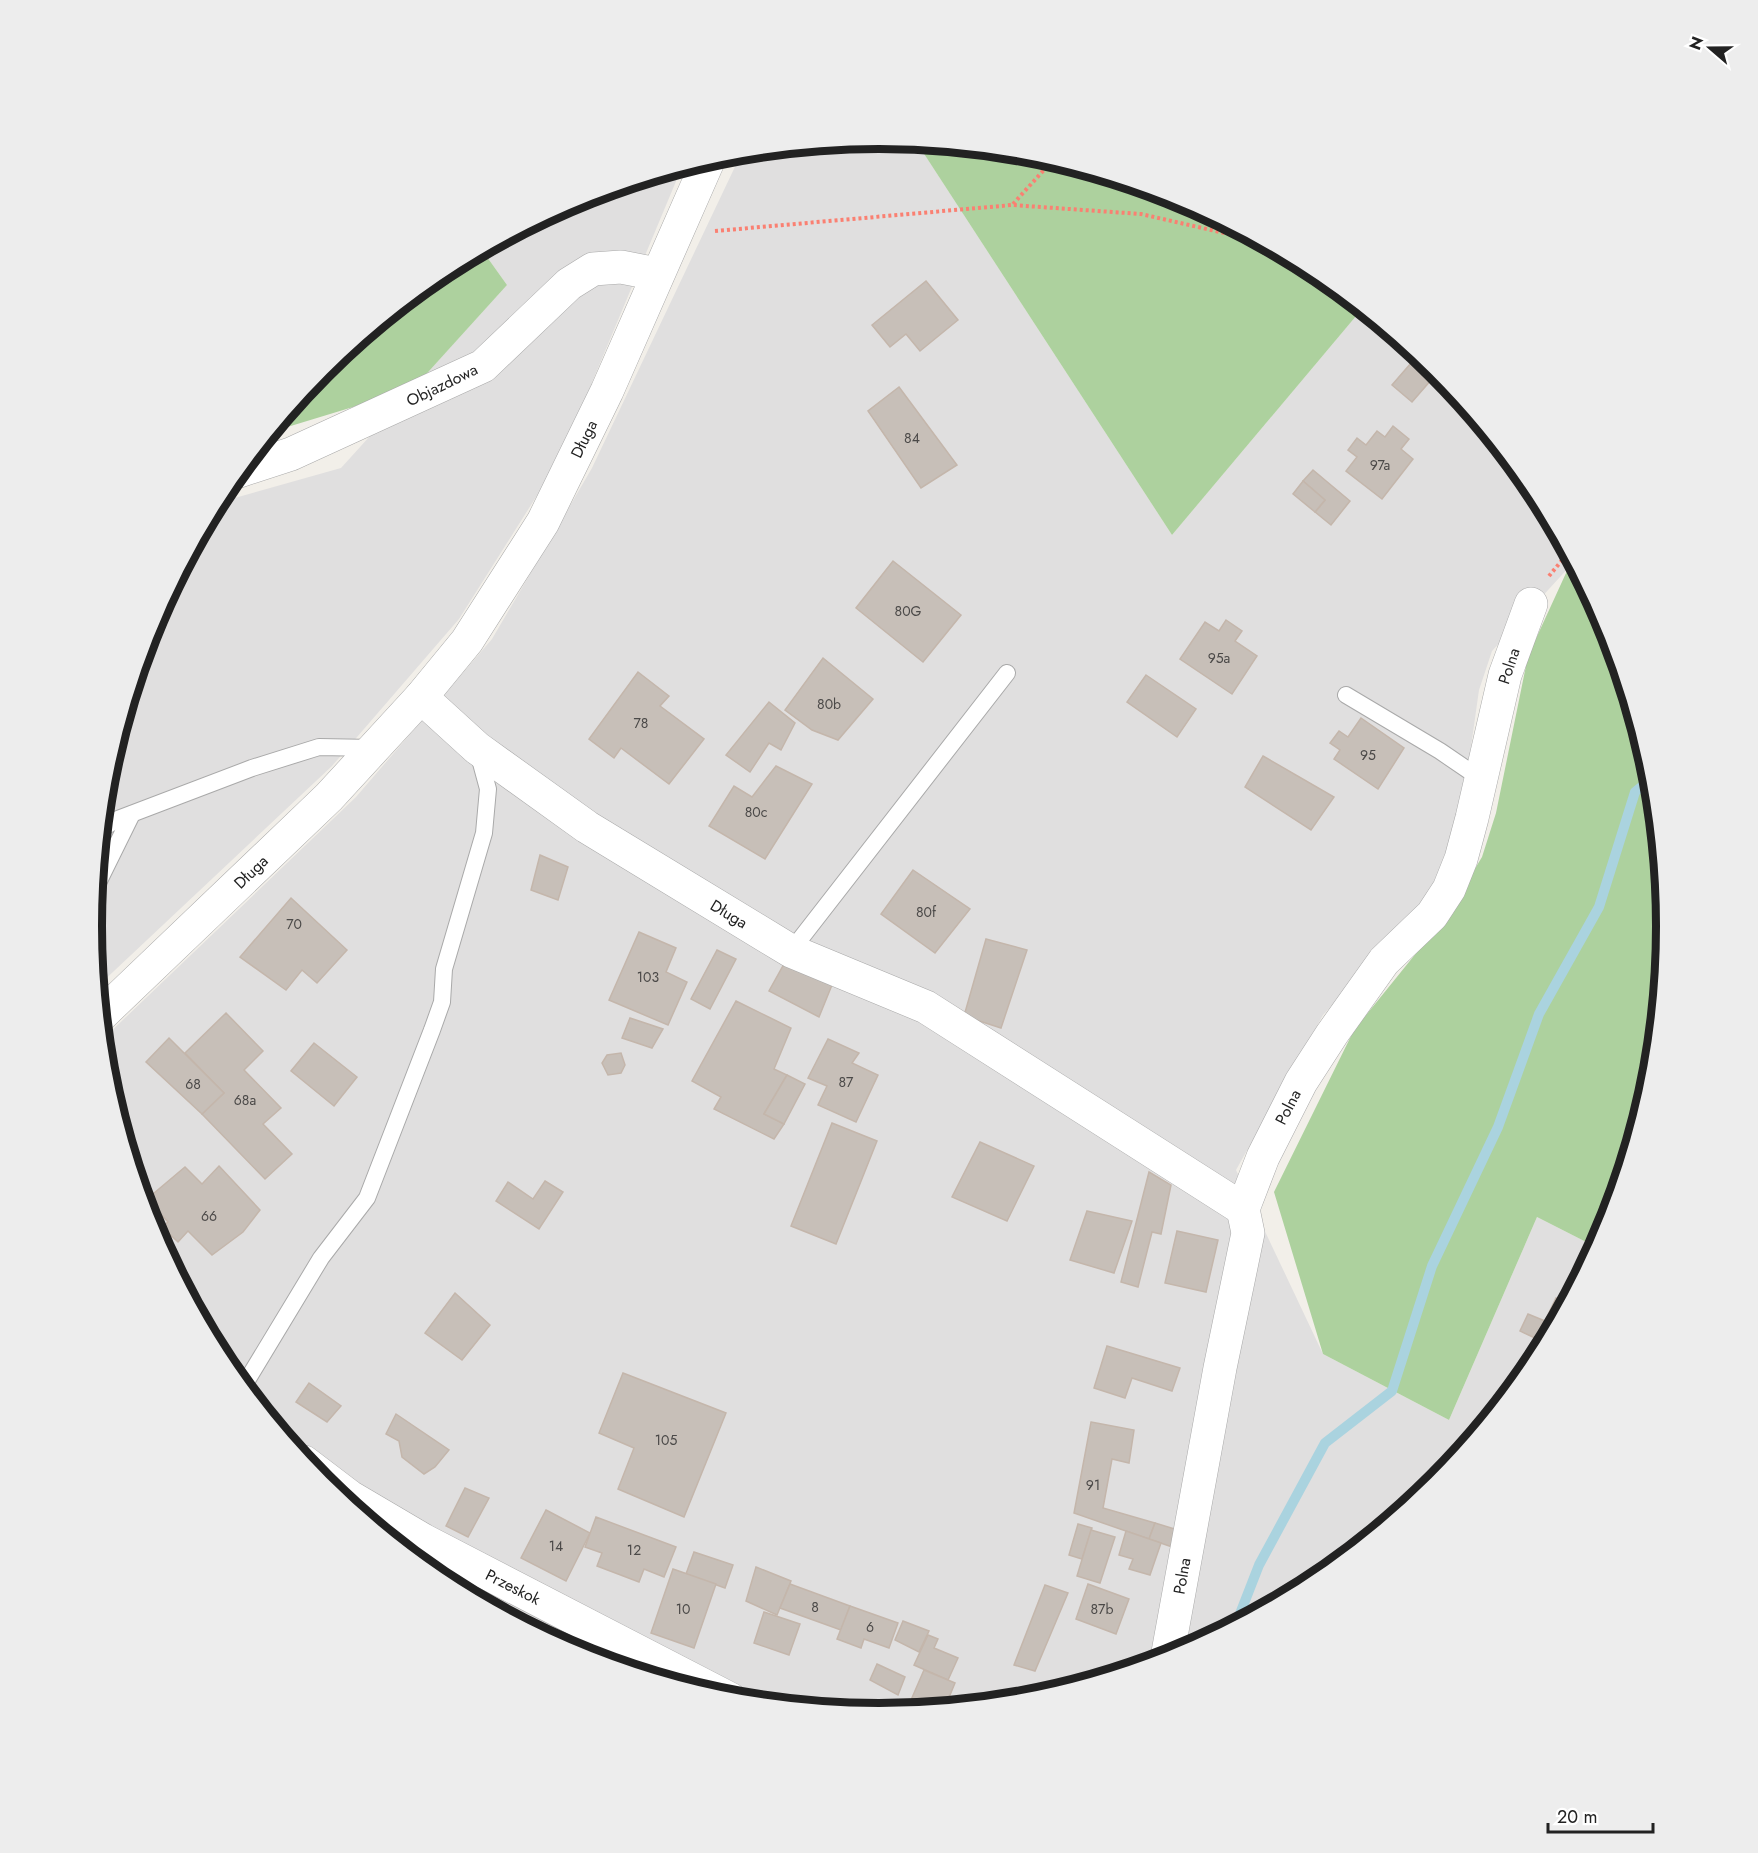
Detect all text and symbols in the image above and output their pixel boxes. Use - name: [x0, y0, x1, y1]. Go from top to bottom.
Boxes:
- north arrow: [1680, 18, 1740, 78]
- text: N: [1683, 33, 1709, 53]
- street label: Objazdowa: [402, 358, 482, 412]
- street label: Długa: [565, 416, 603, 462]
- house number: 84: [904, 428, 920, 448]
- house number: 97a: [1370, 455, 1390, 475]
- house number: 80G: [895, 601, 922, 621]
- street label: Polna: [1492, 645, 1526, 687]
- house number: 95a: [1208, 648, 1230, 668]
- house number: 80b: [817, 694, 841, 714]
- house number: 78: [634, 713, 649, 733]
- house number: 95: [1360, 745, 1376, 765]
- house number: 80c: [745, 802, 767, 822]
- street label: Długa: [229, 850, 273, 894]
- street label: Długa: [706, 894, 752, 934]
- house number: 80f: [916, 902, 937, 922]
- house number: 70: [286, 914, 302, 934]
- house number: 103: [637, 967, 660, 987]
- house number: 87: [839, 1072, 854, 1092]
- house number: 68: [185, 1074, 201, 1094]
- street label: Polna: [1269, 1085, 1307, 1129]
- house number: 68a: [234, 1090, 256, 1110]
- house number: 66: [201, 1206, 217, 1226]
- house number: 105: [655, 1430, 677, 1450]
- house number: 91: [1086, 1475, 1100, 1495]
- house number: 14: [549, 1536, 563, 1556]
- house number: 12: [627, 1540, 641, 1560]
- street label: Polna: [1167, 1556, 1197, 1596]
- street label: Przeskok: [482, 1563, 545, 1611]
- house number: 8: [811, 1597, 819, 1617]
- house number: 10: [676, 1599, 690, 1619]
- house number: 87b: [1091, 1599, 1113, 1619]
- house number: 6: [866, 1617, 874, 1637]
- scale bar: [1548, 1796, 1653, 1834]
- text: 20 m: [1557, 1804, 1597, 1830]

